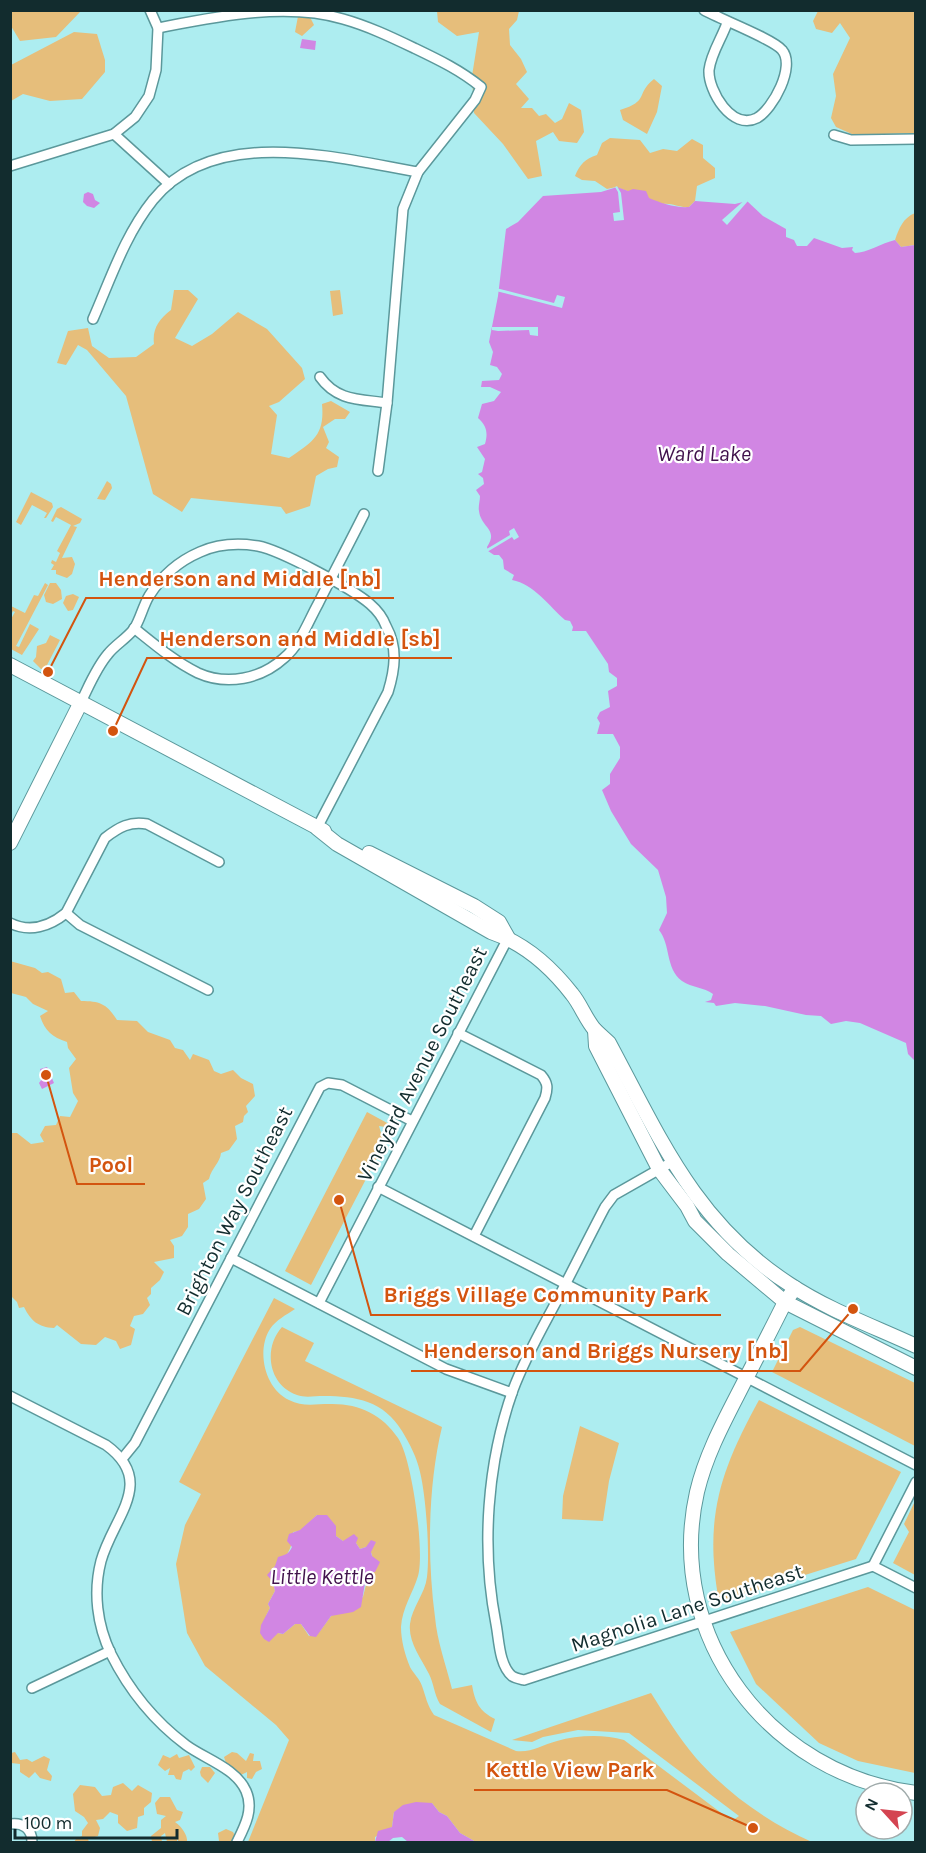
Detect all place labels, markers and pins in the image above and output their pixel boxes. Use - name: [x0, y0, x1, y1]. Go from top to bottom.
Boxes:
- callout: Henderson and Middle [nb]: [86, 558, 394, 598]
- callout: Henderson and Middle [sb]: [147, 618, 452, 658]
- callout: Pool: [77, 1144, 145, 1184]
- callout: Briggs Village Community Park: [371, 1275, 721, 1315]
- callout: Henderson and Briggs Nursery [nb]: [411, 1331, 800, 1371]
- callout: Kettle View Park: [474, 1750, 667, 1790]

